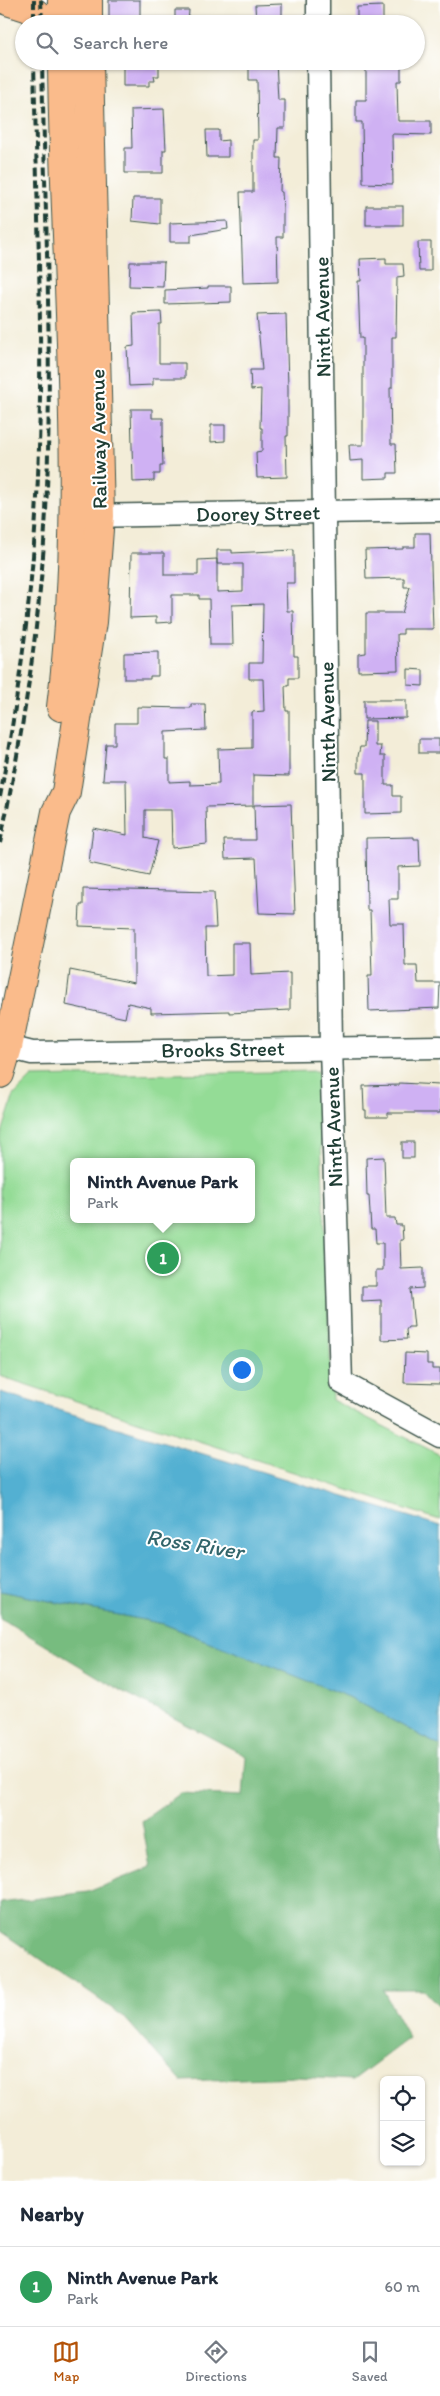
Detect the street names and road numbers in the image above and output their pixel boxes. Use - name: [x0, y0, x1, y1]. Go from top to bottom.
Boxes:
- street label: Ninth Avenue: [308, 256, 336, 378]
- street label: Railway Avenue: [84, 369, 112, 509]
- street label: Doorey Street: [196, 499, 320, 527]
- street label: Ninth Avenue: [313, 661, 341, 783]
- street label: Brooks Street: [161, 1035, 285, 1063]
- street label: Ninth Avenue: [318, 1066, 348, 1188]

